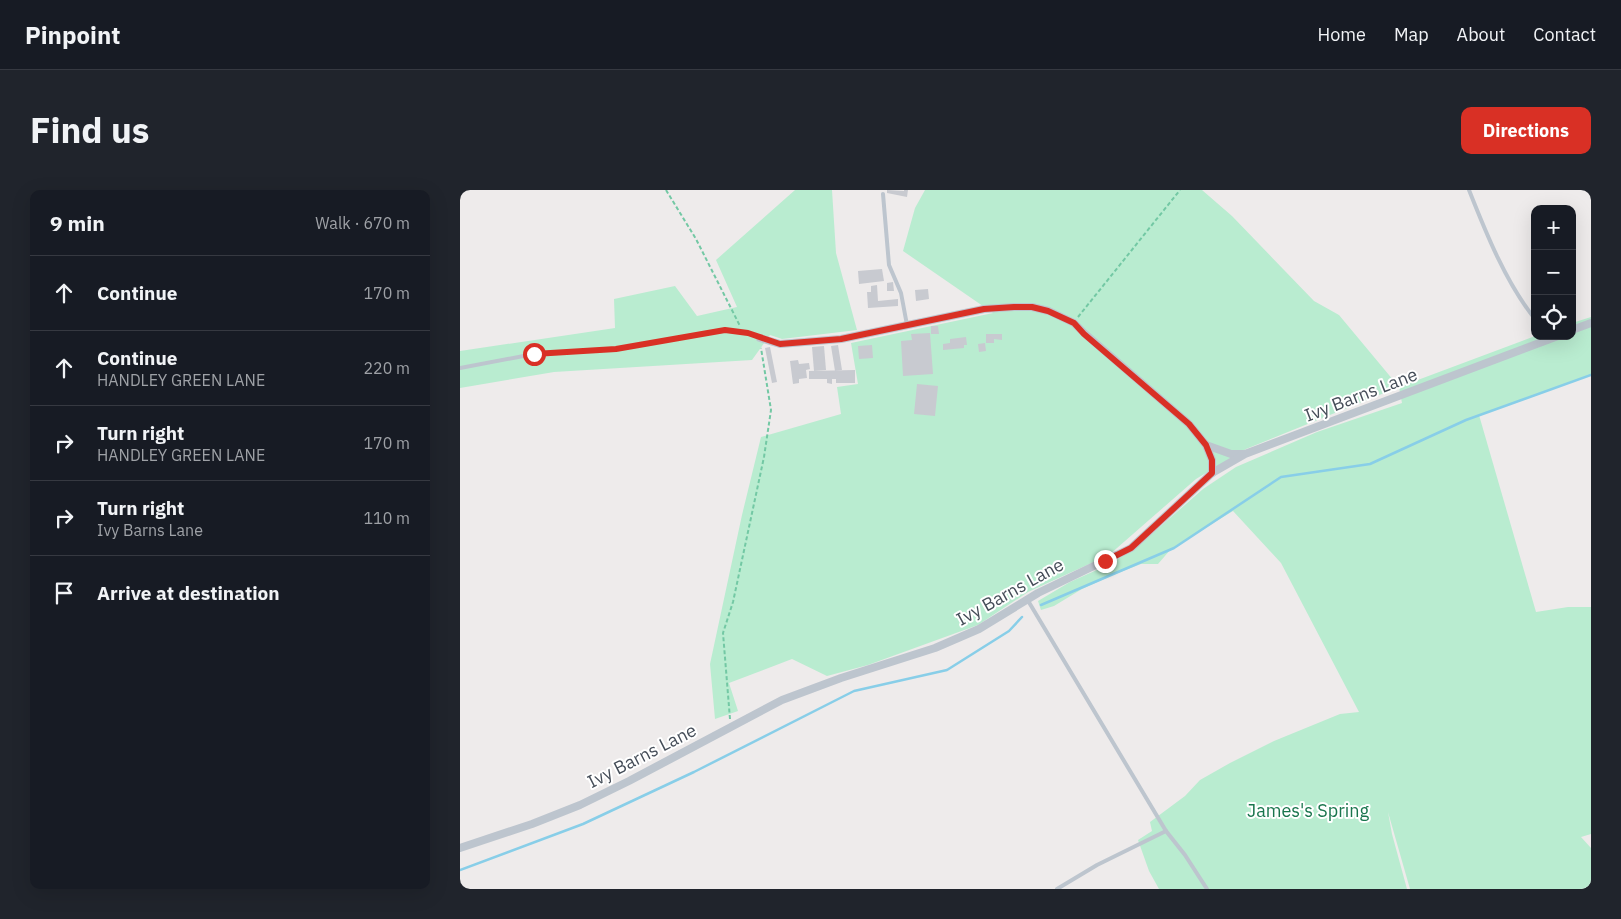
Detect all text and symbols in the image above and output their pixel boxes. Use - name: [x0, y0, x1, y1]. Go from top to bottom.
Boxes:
- text: Pinpoint: [25, 19, 120, 51]
- text: Home: [1318, 23, 1366, 46]
- text: Map: [1394, 23, 1429, 46]
- text: About: [1457, 23, 1505, 46]
- text: Contact: [1533, 23, 1596, 46]
- text: Find us: [30, 107, 149, 153]
- button: Directions: [1461, 107, 1591, 154]
- map controls: [1531, 205, 1576, 340]
- button: +: [1531, 205, 1576, 250]
- text: 9 min: [50, 209, 105, 237]
- text: Walk · 670 m: [315, 213, 410, 233]
- button: −: [1531, 250, 1576, 295]
- icon: ahead: [50, 279, 78, 307]
- text: Continue: [97, 281, 177, 305]
- text: 170 m: [363, 283, 410, 303]
- button: locate: [1531, 295, 1576, 340]
- route start: [523, 343, 546, 366]
- text: Continue: [97, 346, 177, 370]
- icon: ahead: [50, 354, 78, 382]
- text: 220 m: [363, 358, 410, 378]
- street label: Ivy Barns Lane: [1301, 362, 1421, 427]
- text: HANDLEY GREEN LANE: [97, 370, 265, 390]
- text: Turn right: [97, 421, 184, 445]
- icon: right: [50, 429, 78, 457]
- text: 170 m: [363, 433, 410, 453]
- text: HANDLEY GREEN LANE: [97, 445, 265, 465]
- text: Turn right: [97, 496, 184, 520]
- icon: right: [50, 504, 78, 532]
- text: 110 m: [363, 508, 410, 528]
- text: Ivy Barns Lane: [97, 520, 203, 540]
- route end: [1094, 550, 1117, 573]
- street label: Ivy Barns Lane: [952, 553, 1068, 631]
- icon: arrive: [50, 579, 78, 607]
- text: Arrive at destination: [97, 581, 280, 605]
- street label: Ivy Barns Lane: [583, 718, 700, 793]
- park label: James's Spring: [1247, 799, 1370, 822]

